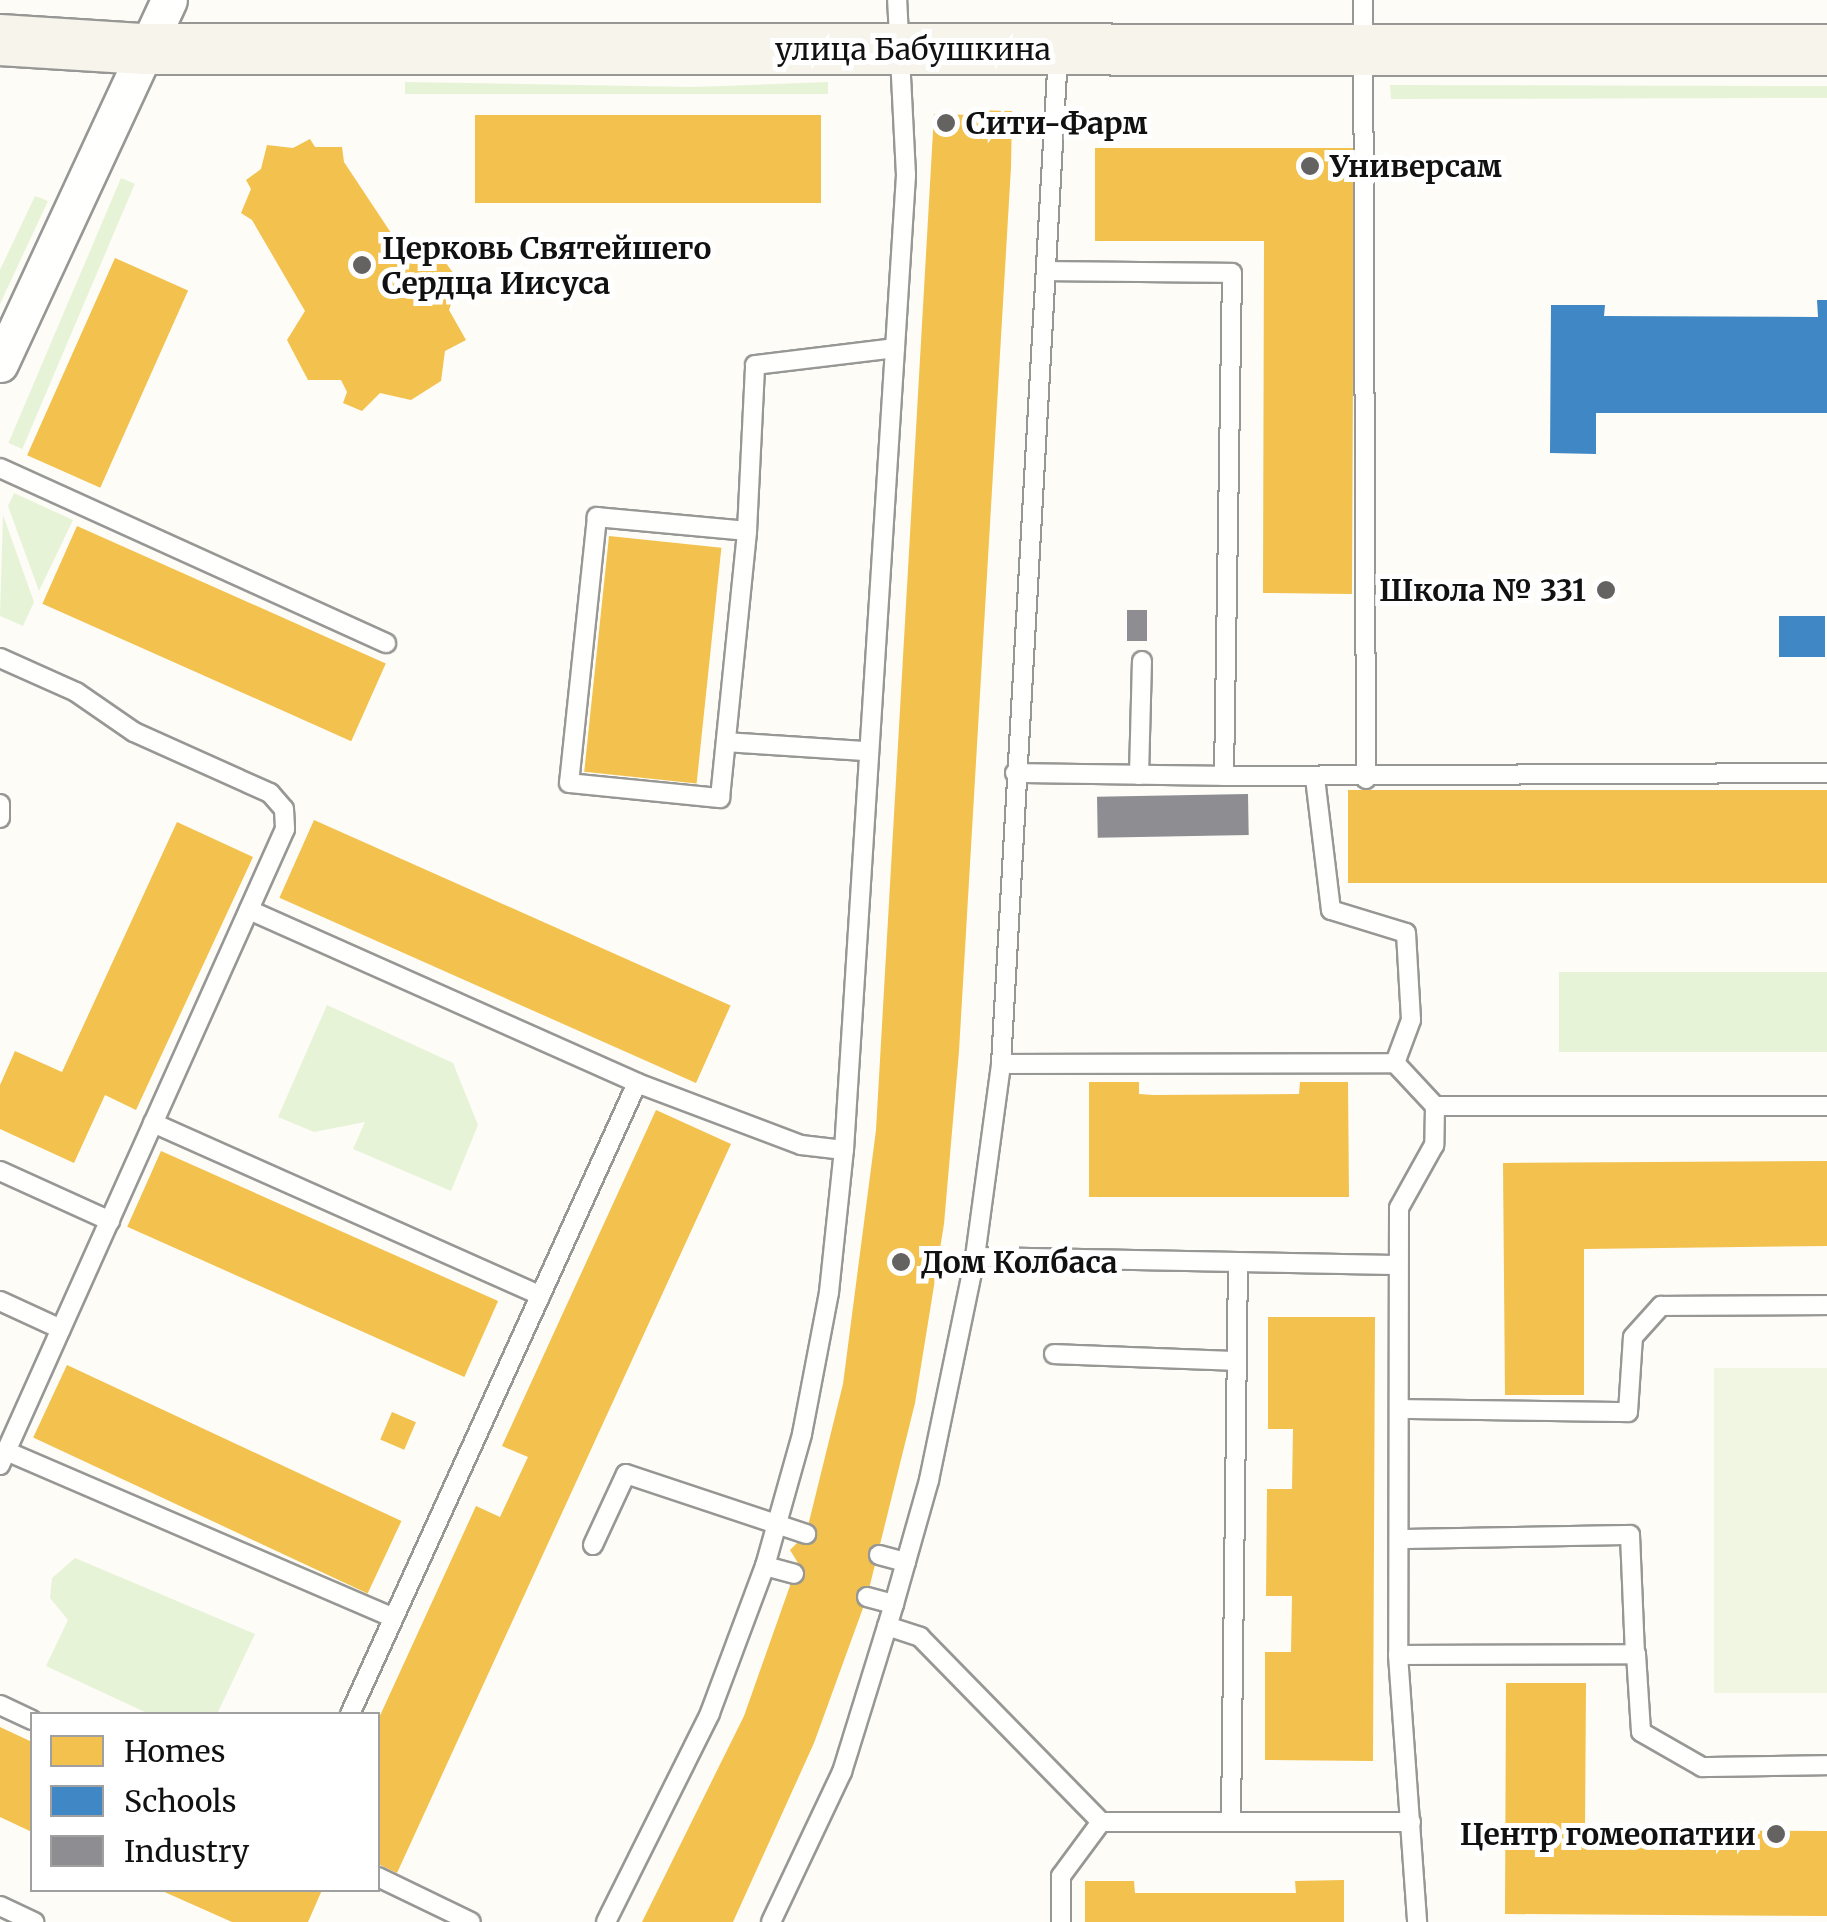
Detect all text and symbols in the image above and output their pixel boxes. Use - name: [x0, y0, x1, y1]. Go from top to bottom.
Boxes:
- street label: улица Бабушкина: [775, 31, 1051, 67]
- place label: Сити-Фарм: [966, 105, 1148, 141]
- marker: Сити-Фарм: [935, 112, 957, 134]
- place label: Универсам: [1330, 148, 1502, 184]
- marker: Универсам: [1299, 155, 1321, 177]
- place label: Церковь Святейшего Сердца Иисуса: [382, 230, 711, 300]
- marker: Церковь Святейшего Сердца Иисуса: [351, 254, 373, 276]
- place label: Школа № 331: [1379, 572, 1586, 608]
- marker: Школа № 331: [1595, 579, 1617, 601]
- place label: Дом Колбаса: [921, 1244, 1117, 1280]
- marker: Дом Колбаса: [890, 1251, 912, 1273]
- legend: [30, 1712, 380, 1892]
- text: Homes: [124, 1732, 225, 1770]
- text: Schools: [124, 1782, 236, 1820]
- place label: Центр гомеопатии: [1460, 1816, 1756, 1852]
- marker: Центр гомеопатии: [1765, 1823, 1787, 1845]
- text: Industry: [124, 1832, 249, 1870]

